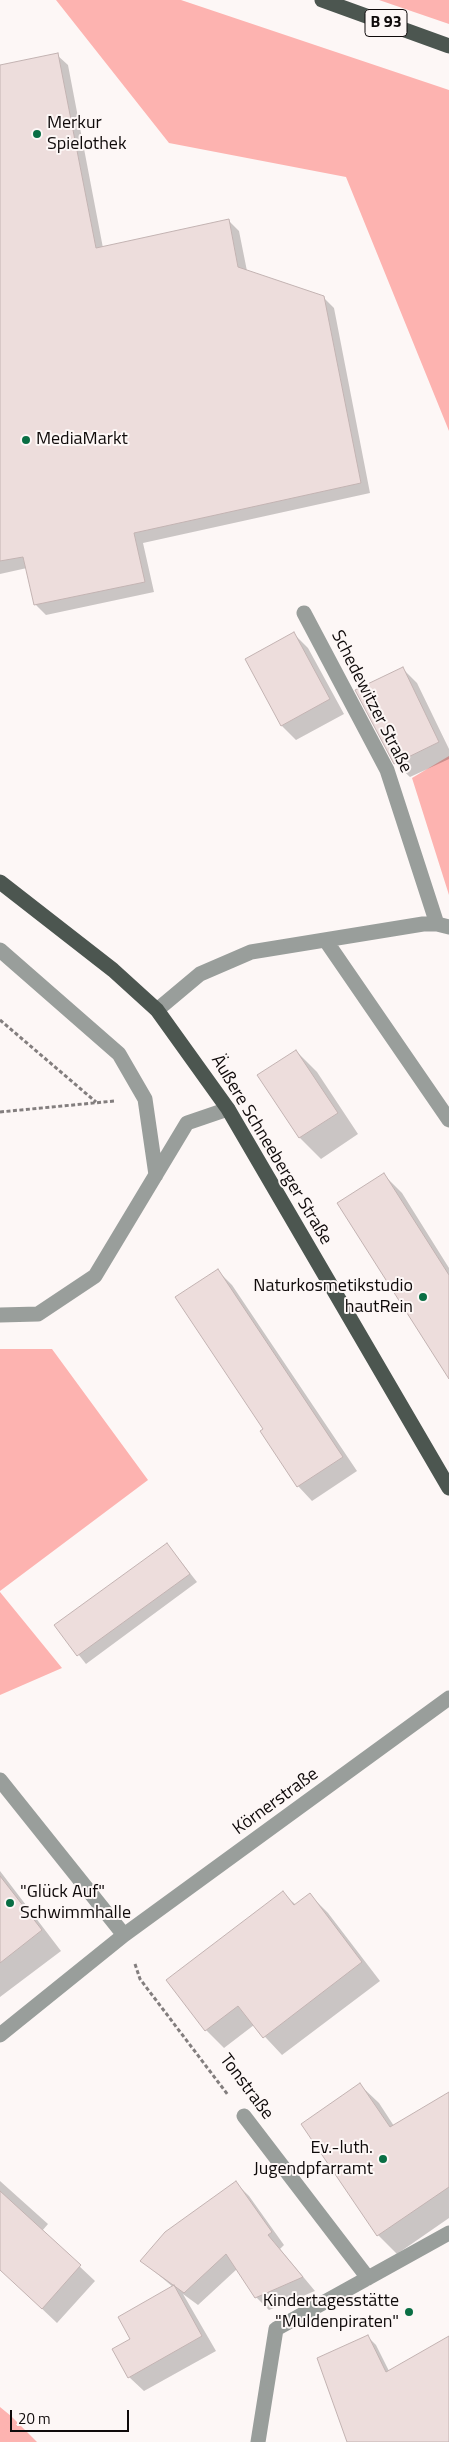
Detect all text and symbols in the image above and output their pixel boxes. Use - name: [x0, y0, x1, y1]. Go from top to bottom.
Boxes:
- road number: B 93: [365, 9, 407, 36]
- place label: Merkur Spielothek: [47, 113, 127, 156]
- marker: Merkur Spielothek: [31, 128, 43, 140]
- place label: MediaMarkt: [36, 429, 128, 451]
- marker: MediaMarkt: [20, 434, 32, 446]
- street label: Schedewitzer Straße: [326, 627, 416, 777]
- street label: Äußere Schneeberger Straße: [206, 1051, 336, 1249]
- place label: Naturkosmetikstudio hautRein: [253, 1276, 413, 1318]
- marker: Naturkosmetikstudio hautRein: [417, 1291, 429, 1303]
- street label: Körnerstraße: [229, 1764, 323, 1840]
- place label: "Glück Auf" Schwimmhalle: [20, 1882, 131, 1925]
- marker: "Glück Auf" Schwimmhalle: [4, 1897, 16, 1909]
- street label: Tonstraße: [214, 2050, 278, 2124]
- place label: Ev.-luth. Jugendpfarramt: [253, 2138, 373, 2180]
- marker: Ev.-luth. Jugendpfarramt: [377, 2153, 389, 2165]
- place label: Kindertagesstätte "Muldenpiraten": [263, 2291, 399, 2334]
- marker: Kindertagesstätte "Muldenpiraten": [403, 2306, 415, 2318]
- scale bar: [12, 2400, 131, 2432]
- text: 20 m: [18, 2407, 51, 2430]

